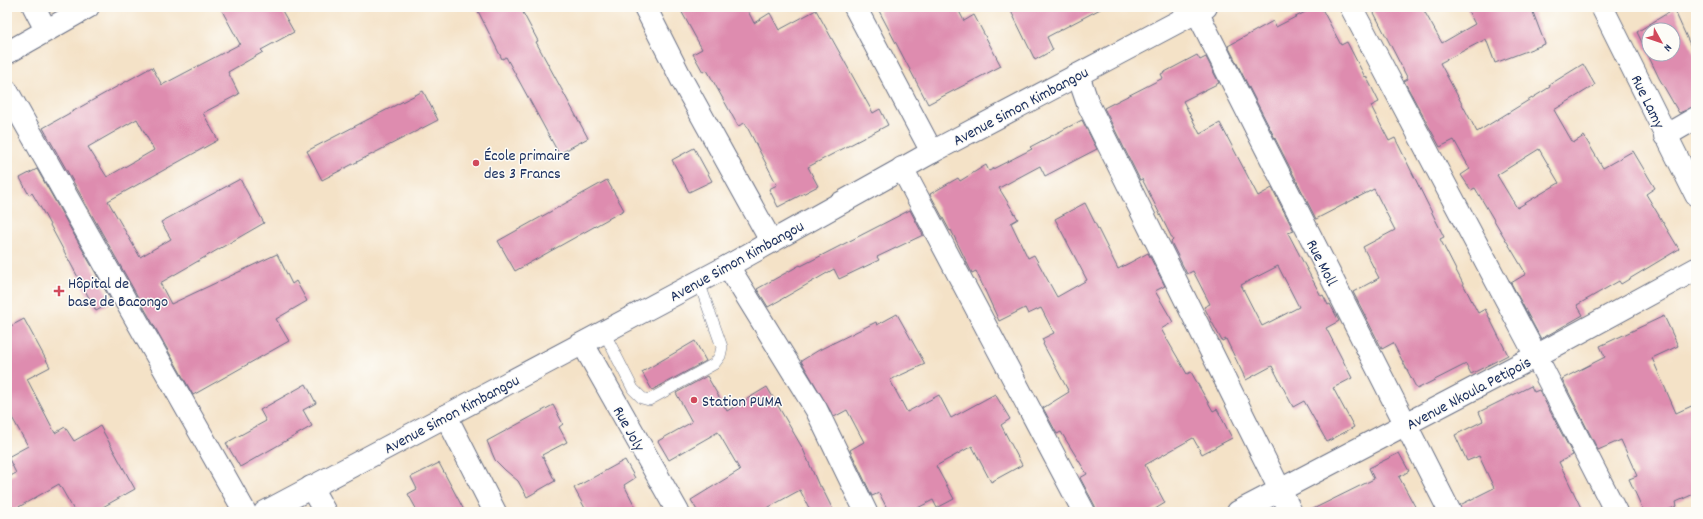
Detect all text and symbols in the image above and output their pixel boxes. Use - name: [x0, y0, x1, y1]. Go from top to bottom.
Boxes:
- north arrow: [1641, 22, 1681, 62]
- text: N: [1659, 40, 1675, 55]
- street label: Avenue Simon Kimbangou: [949, 62, 1093, 153]
- street label: Rue Lamy: [1624, 71, 1670, 133]
- place label: École primaire des 3 Francs: [484, 145, 570, 186]
- marker: École primaire des 3 Francs: [471, 158, 481, 168]
- street label: Avenue Simon Kimbangou: [666, 216, 809, 309]
- street label: Rue Moll: [1299, 236, 1342, 291]
- place label: Hôpital de base de Bacongo: [68, 273, 168, 314]
- marker: Hôpital de base de Bacongo: [53, 285, 65, 297]
- street label: Avenue Nkoula Petipois: [1403, 351, 1536, 437]
- street label: Avenue Simon Kimbangou: [380, 370, 524, 461]
- place label: Station PUMA: [702, 391, 783, 414]
- marker: Station PUMA: [689, 395, 699, 405]
- street label: Rue Joly: [606, 402, 650, 457]

